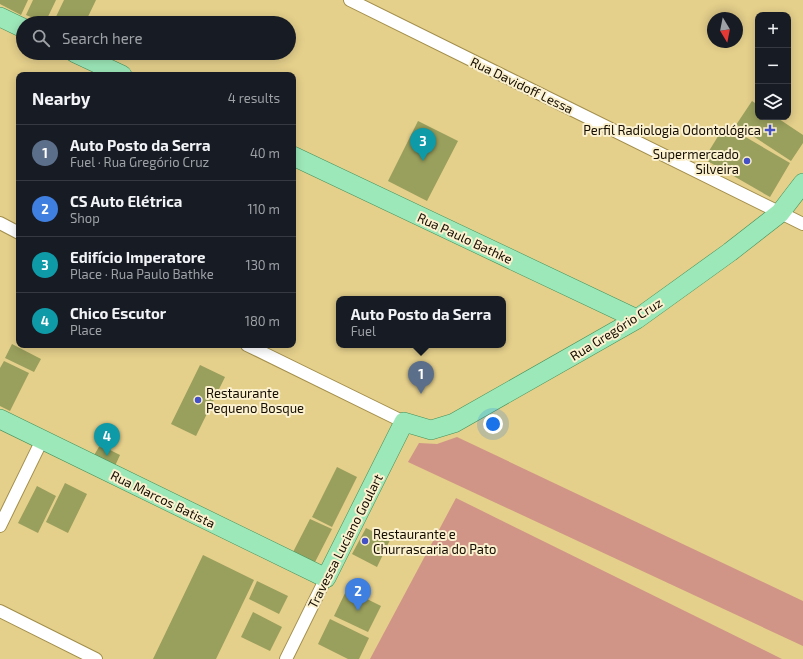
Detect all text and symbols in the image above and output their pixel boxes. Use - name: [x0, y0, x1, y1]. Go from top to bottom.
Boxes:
- north arrow: [707, 12, 743, 48]
- map controls: [755, 12, 791, 120]
- button: +: [755, 12, 791, 48]
- search box: [16, 16, 296, 60]
- icon: search: [30, 27, 52, 49]
- text: Search here: [62, 29, 143, 47]
- button: −: [755, 48, 791, 84]
- street label: Rua Davidoff Lessa: [468, 53, 576, 117]
- button: layers: [755, 84, 791, 120]
- text: Nearby: [32, 88, 90, 108]
- text: 4 results: [228, 90, 280, 106]
- place label: Perfil Radiologia Odontológica: [583, 122, 761, 138]
- marker: Perfil Radiologia Odontológica: [764, 124, 776, 136]
- pin: 3: [410, 128, 436, 161]
- text: Auto Posto da Serra: [70, 136, 211, 154]
- text: 1: [42, 145, 48, 161]
- text: 40 m: [250, 145, 280, 161]
- place label: Supermercado Silveira: [653, 146, 739, 177]
- text: Fuel · Rua Gregório Cruz: [70, 154, 209, 170]
- marker: Supermercado Silveira: [742, 156, 752, 166]
- text: CS Auto Elétrica: [70, 192, 182, 210]
- text: 2: [41, 201, 49, 217]
- text: 110 m: [248, 201, 280, 217]
- street label: Rua Paulo Bathke: [415, 209, 515, 267]
- text: Shop: [70, 210, 100, 226]
- text: Edifício Imperatore: [70, 248, 206, 266]
- text: 3: [41, 257, 49, 273]
- text: 130 m: [245, 257, 280, 273]
- text: Place · Rua Paulo Bathke: [70, 266, 214, 282]
- street label: Rua Gregório Cruz: [567, 294, 665, 364]
- popup: [336, 296, 506, 348]
- text: Chico Escutor: [70, 304, 166, 322]
- text: Auto Posto da Serra: [351, 305, 491, 323]
- text: 4: [41, 313, 49, 329]
- text: 180 m: [245, 313, 280, 329]
- text: Place: [70, 322, 102, 338]
- text: Fuel: [351, 323, 376, 339]
- pin: 1: [408, 361, 434, 394]
- place label: Restaurante Pequeno Bosque: [206, 385, 304, 416]
- marker: Restaurante Pequeno Bosque: [193, 395, 203, 405]
- your location: [483, 414, 503, 434]
- pin: 4: [94, 423, 120, 456]
- street label: Rua Marcos Batista: [108, 467, 218, 531]
- street label: Travessa Luciano Goulart: [304, 471, 386, 611]
- place label: Restaurante e Churrascaria do Pato: [373, 526, 496, 557]
- marker: Restaurante e Churrascaria do Pato: [360, 536, 370, 546]
- pin: 2: [345, 578, 371, 611]

